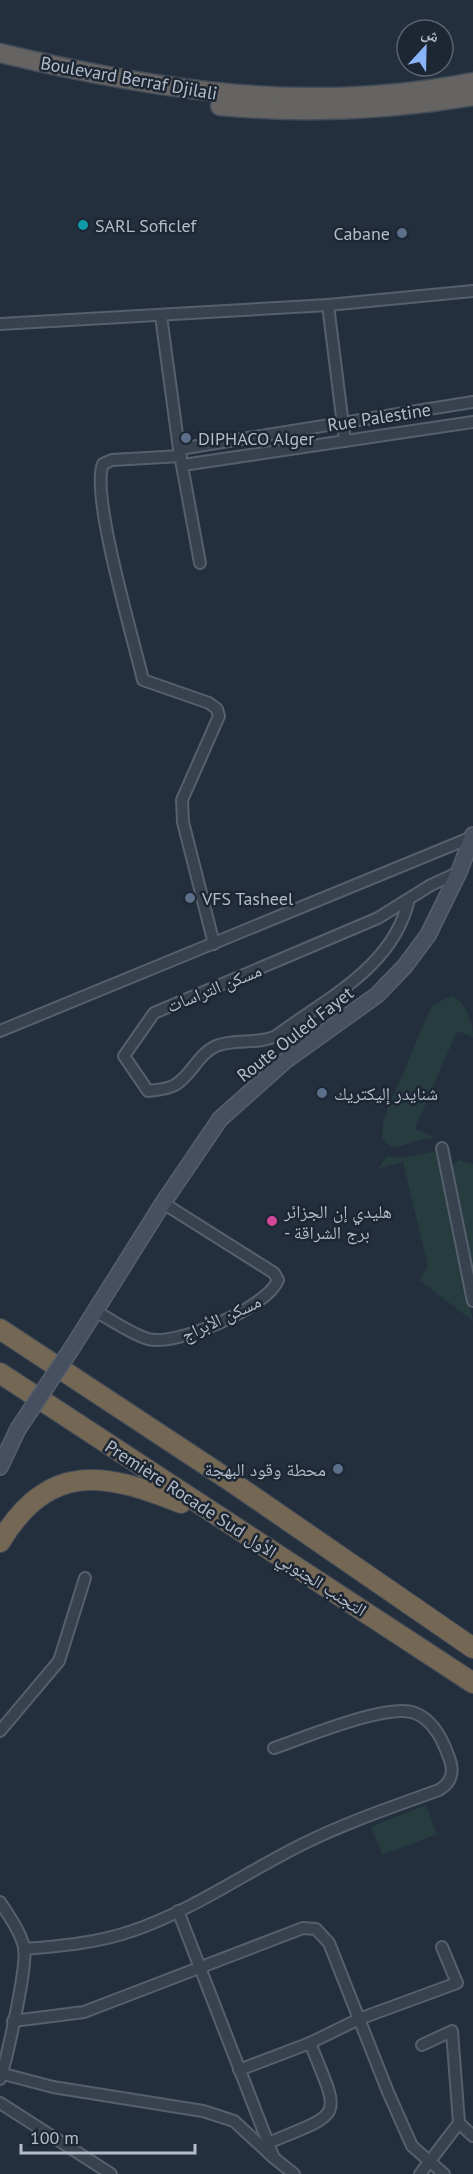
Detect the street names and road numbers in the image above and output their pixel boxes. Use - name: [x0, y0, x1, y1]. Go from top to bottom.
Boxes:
- street label: Boulevard Berraf Djilali: [39, 51, 219, 105]
- street label: Rue Palestine: [326, 397, 432, 437]
- street label: مسكن التراسات: [163, 959, 265, 1017]
- street label: Route Ouled Fayet: [232, 981, 358, 1087]
- street label: مسكن الأبراج: [177, 1290, 265, 1347]
- street label: Première Rocade Sud التجنب الجنوبي الأول: [99, 1435, 371, 1624]

